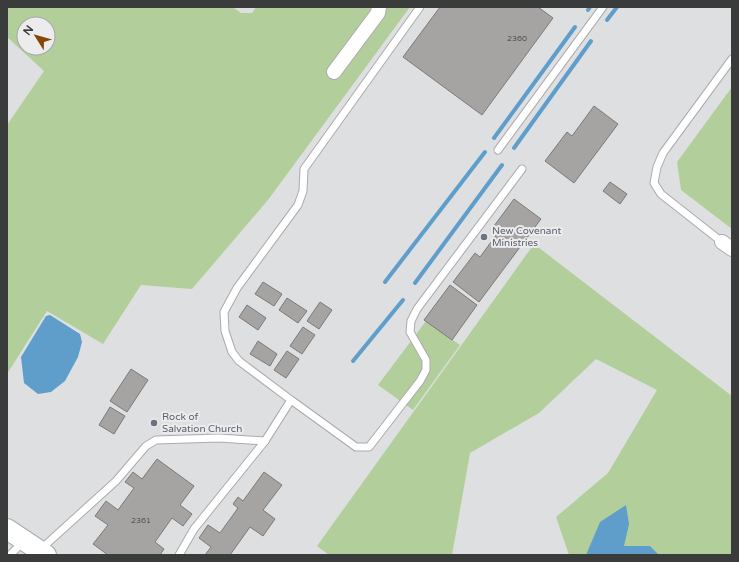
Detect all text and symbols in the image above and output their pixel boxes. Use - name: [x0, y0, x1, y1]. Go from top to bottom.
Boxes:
- north arrow: [16, 16, 56, 56]
- text: N: [21, 23, 36, 38]
- house number: 2360: [507, 34, 527, 43]
- place label: New Covenant Ministries: [492, 225, 561, 249]
- marker: New Covenant Ministries: [479, 232, 489, 242]
- place label: Rock of Salvation Church: [162, 411, 242, 435]
- marker: Rock of Salvation Church: [149, 418, 159, 428]
- house number: 2361: [131, 516, 151, 525]

